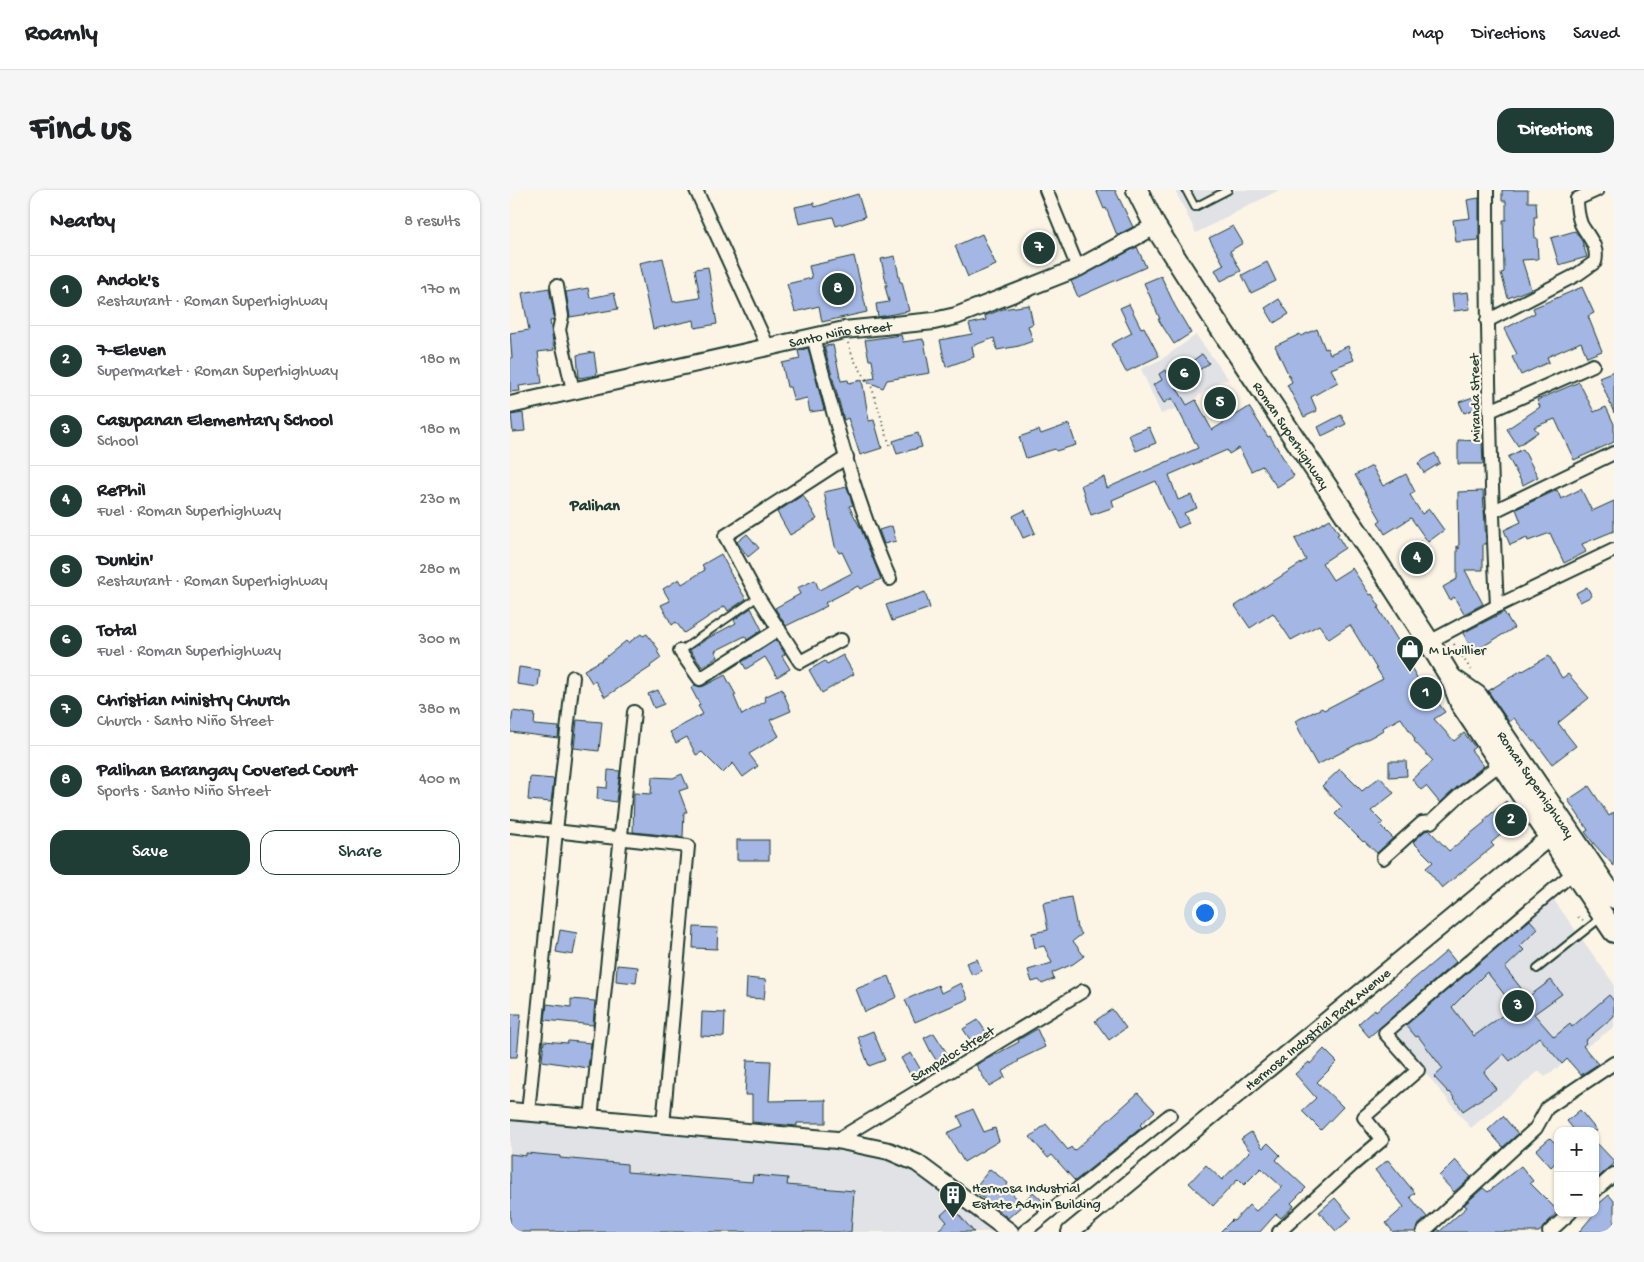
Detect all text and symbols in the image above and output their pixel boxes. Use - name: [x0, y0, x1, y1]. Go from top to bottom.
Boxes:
- text: Roamly: [25, 20, 98, 49]
- text: Map: [1412, 24, 1444, 45]
- text: Directions: [1472, 24, 1545, 45]
- text: Saved: [1573, 24, 1619, 45]
- button: Directions: [1497, 108, 1614, 153]
- text: Find us: [30, 110, 130, 151]
- text: Nearby: [50, 210, 115, 235]
- text: 8 results: [404, 213, 460, 232]
- pin: 7: [1023, 229, 1055, 267]
- text: Andok's: [97, 270, 159, 293]
- pin: 8: [822, 270, 854, 308]
- text: 1: [63, 281, 69, 300]
- text: 170 m: [421, 281, 460, 300]
- text: Restaurant · Roman Superhighway: [97, 293, 328, 312]
- street label: Santo Niño Street: [788, 319, 894, 353]
- text: 7-Eleven: [97, 340, 166, 363]
- text: 2: [62, 351, 70, 370]
- text: 180 m: [421, 351, 460, 370]
- street label: Miranda Street: [1467, 352, 1486, 442]
- pin: 6: [1168, 355, 1200, 393]
- text: Supermarket · Roman Superhighway: [97, 363, 338, 382]
- street label: Roman Superhighway: [1248, 379, 1332, 493]
- pin: 5: [1204, 384, 1236, 422]
- text: Casupanan Elementary School: [97, 410, 333, 433]
- text: 3: [62, 421, 70, 440]
- text: 180 m: [421, 421, 460, 440]
- text: School: [97, 433, 139, 452]
- text: RePhil: [97, 480, 146, 503]
- text: 4: [62, 491, 70, 510]
- text: 230 m: [420, 491, 460, 510]
- district label: Palihan: [569, 498, 620, 517]
- text: Fuel · Roman Superhighway: [97, 503, 281, 522]
- pin: 4: [1401, 539, 1433, 577]
- text: Dunkin': [97, 550, 154, 573]
- text: 5: [62, 561, 70, 580]
- text: 280 m: [419, 561, 460, 580]
- text: Restaurant · Roman Superhighway: [97, 573, 328, 592]
- text: Total: [97, 620, 137, 643]
- text: 6: [62, 631, 70, 650]
- text: 300 m: [418, 631, 460, 650]
- shop icon: M Lhuillier: [1395, 634, 1425, 673]
- text: Fuel · Roman Superhighway: [97, 643, 281, 662]
- place label: M Lhuillier: [1429, 643, 1487, 660]
- pin: 1: [1410, 674, 1442, 712]
- text: Christian Ministry Church: [97, 690, 290, 713]
- text: 7: [62, 701, 70, 720]
- text: 380 m: [419, 701, 460, 720]
- text: Church · Santo Niño Street: [97, 713, 273, 732]
- street label: Roman Superhighway: [1492, 728, 1577, 842]
- text: Palihan Barangay Covered Court: [97, 760, 356, 783]
- text: 8: [62, 771, 70, 790]
- text: 400 m: [419, 771, 460, 790]
- text: Sports · Santo Niño Street: [97, 783, 270, 802]
- pin: 2: [1495, 801, 1527, 839]
- button: Save: [50, 830, 250, 875]
- button: Share: [260, 830, 460, 875]
- your location: [1192, 900, 1218, 926]
- street label: Hermosa Industrial Park Avenue: [1242, 965, 1396, 1095]
- pin: 3: [1502, 987, 1534, 1025]
- street label: Sampaloc Street: [908, 1023, 999, 1087]
- map controls: [1554, 1127, 1599, 1217]
- button: +: [1554, 1127, 1599, 1172]
- button: −: [1554, 1172, 1599, 1217]
- building icon: Hermosa Industrial Estate Admin Building: [938, 1180, 968, 1219]
- place label: Hermosa Industrial Estate Admin Building: [972, 1181, 1101, 1214]

